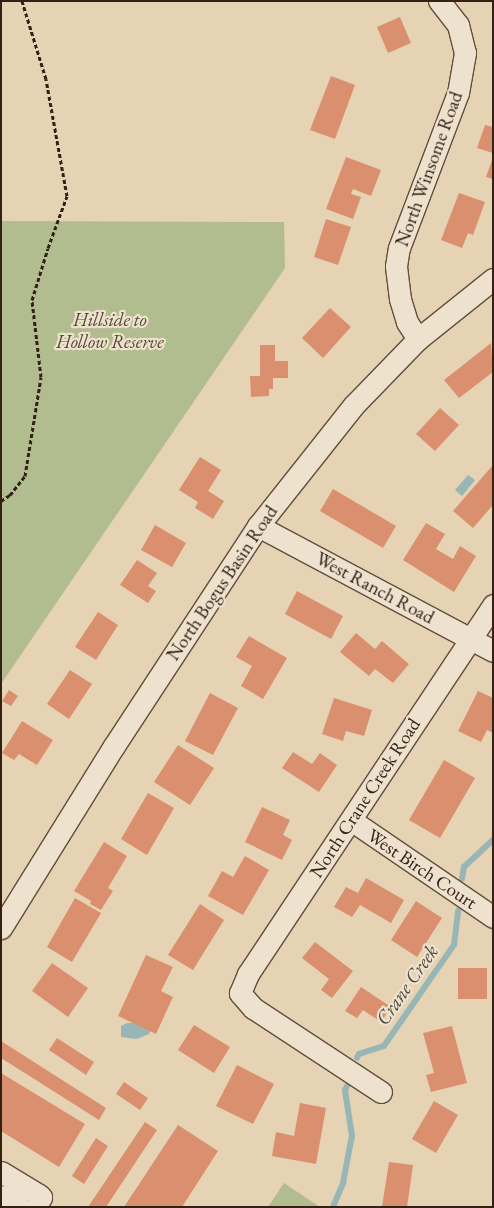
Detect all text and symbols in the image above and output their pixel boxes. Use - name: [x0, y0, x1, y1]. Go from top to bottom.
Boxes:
- street label: North Winsome Road: [390, 88, 468, 250]
- park label: Hillside to Hollow Reserve: [56, 309, 164, 353]
- street label: North Bogus Basin Road: [162, 501, 282, 665]
- street label: West Ranch Road: [312, 547, 438, 629]
- street label: North Crane Creek Road: [305, 714, 425, 882]
- street label: West Birch Court: [363, 824, 481, 914]
- water label: Crane Creek: [371, 940, 443, 1030]

